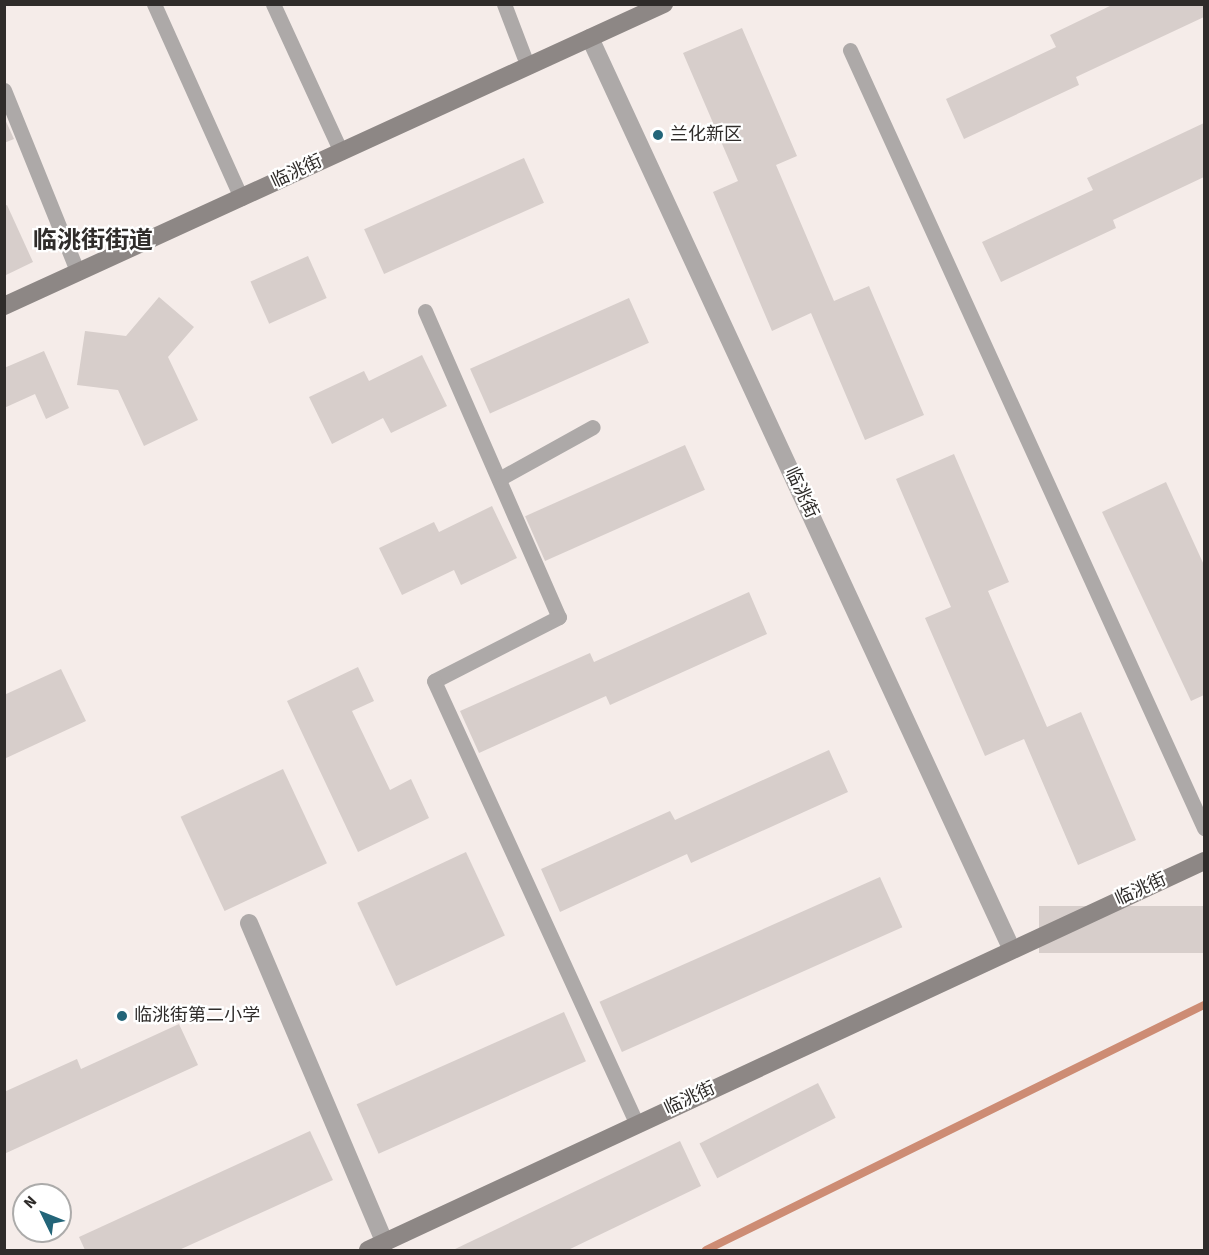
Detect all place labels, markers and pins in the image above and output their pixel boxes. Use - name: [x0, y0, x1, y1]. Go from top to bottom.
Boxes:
- place label: 兰化新区: [670, 124, 742, 146]
- marker: 兰化新区: [651, 128, 665, 142]
- place label: 临洮街第二小学: [134, 1005, 260, 1027]
- marker: 临洮街第二小学: [115, 1009, 129, 1023]

